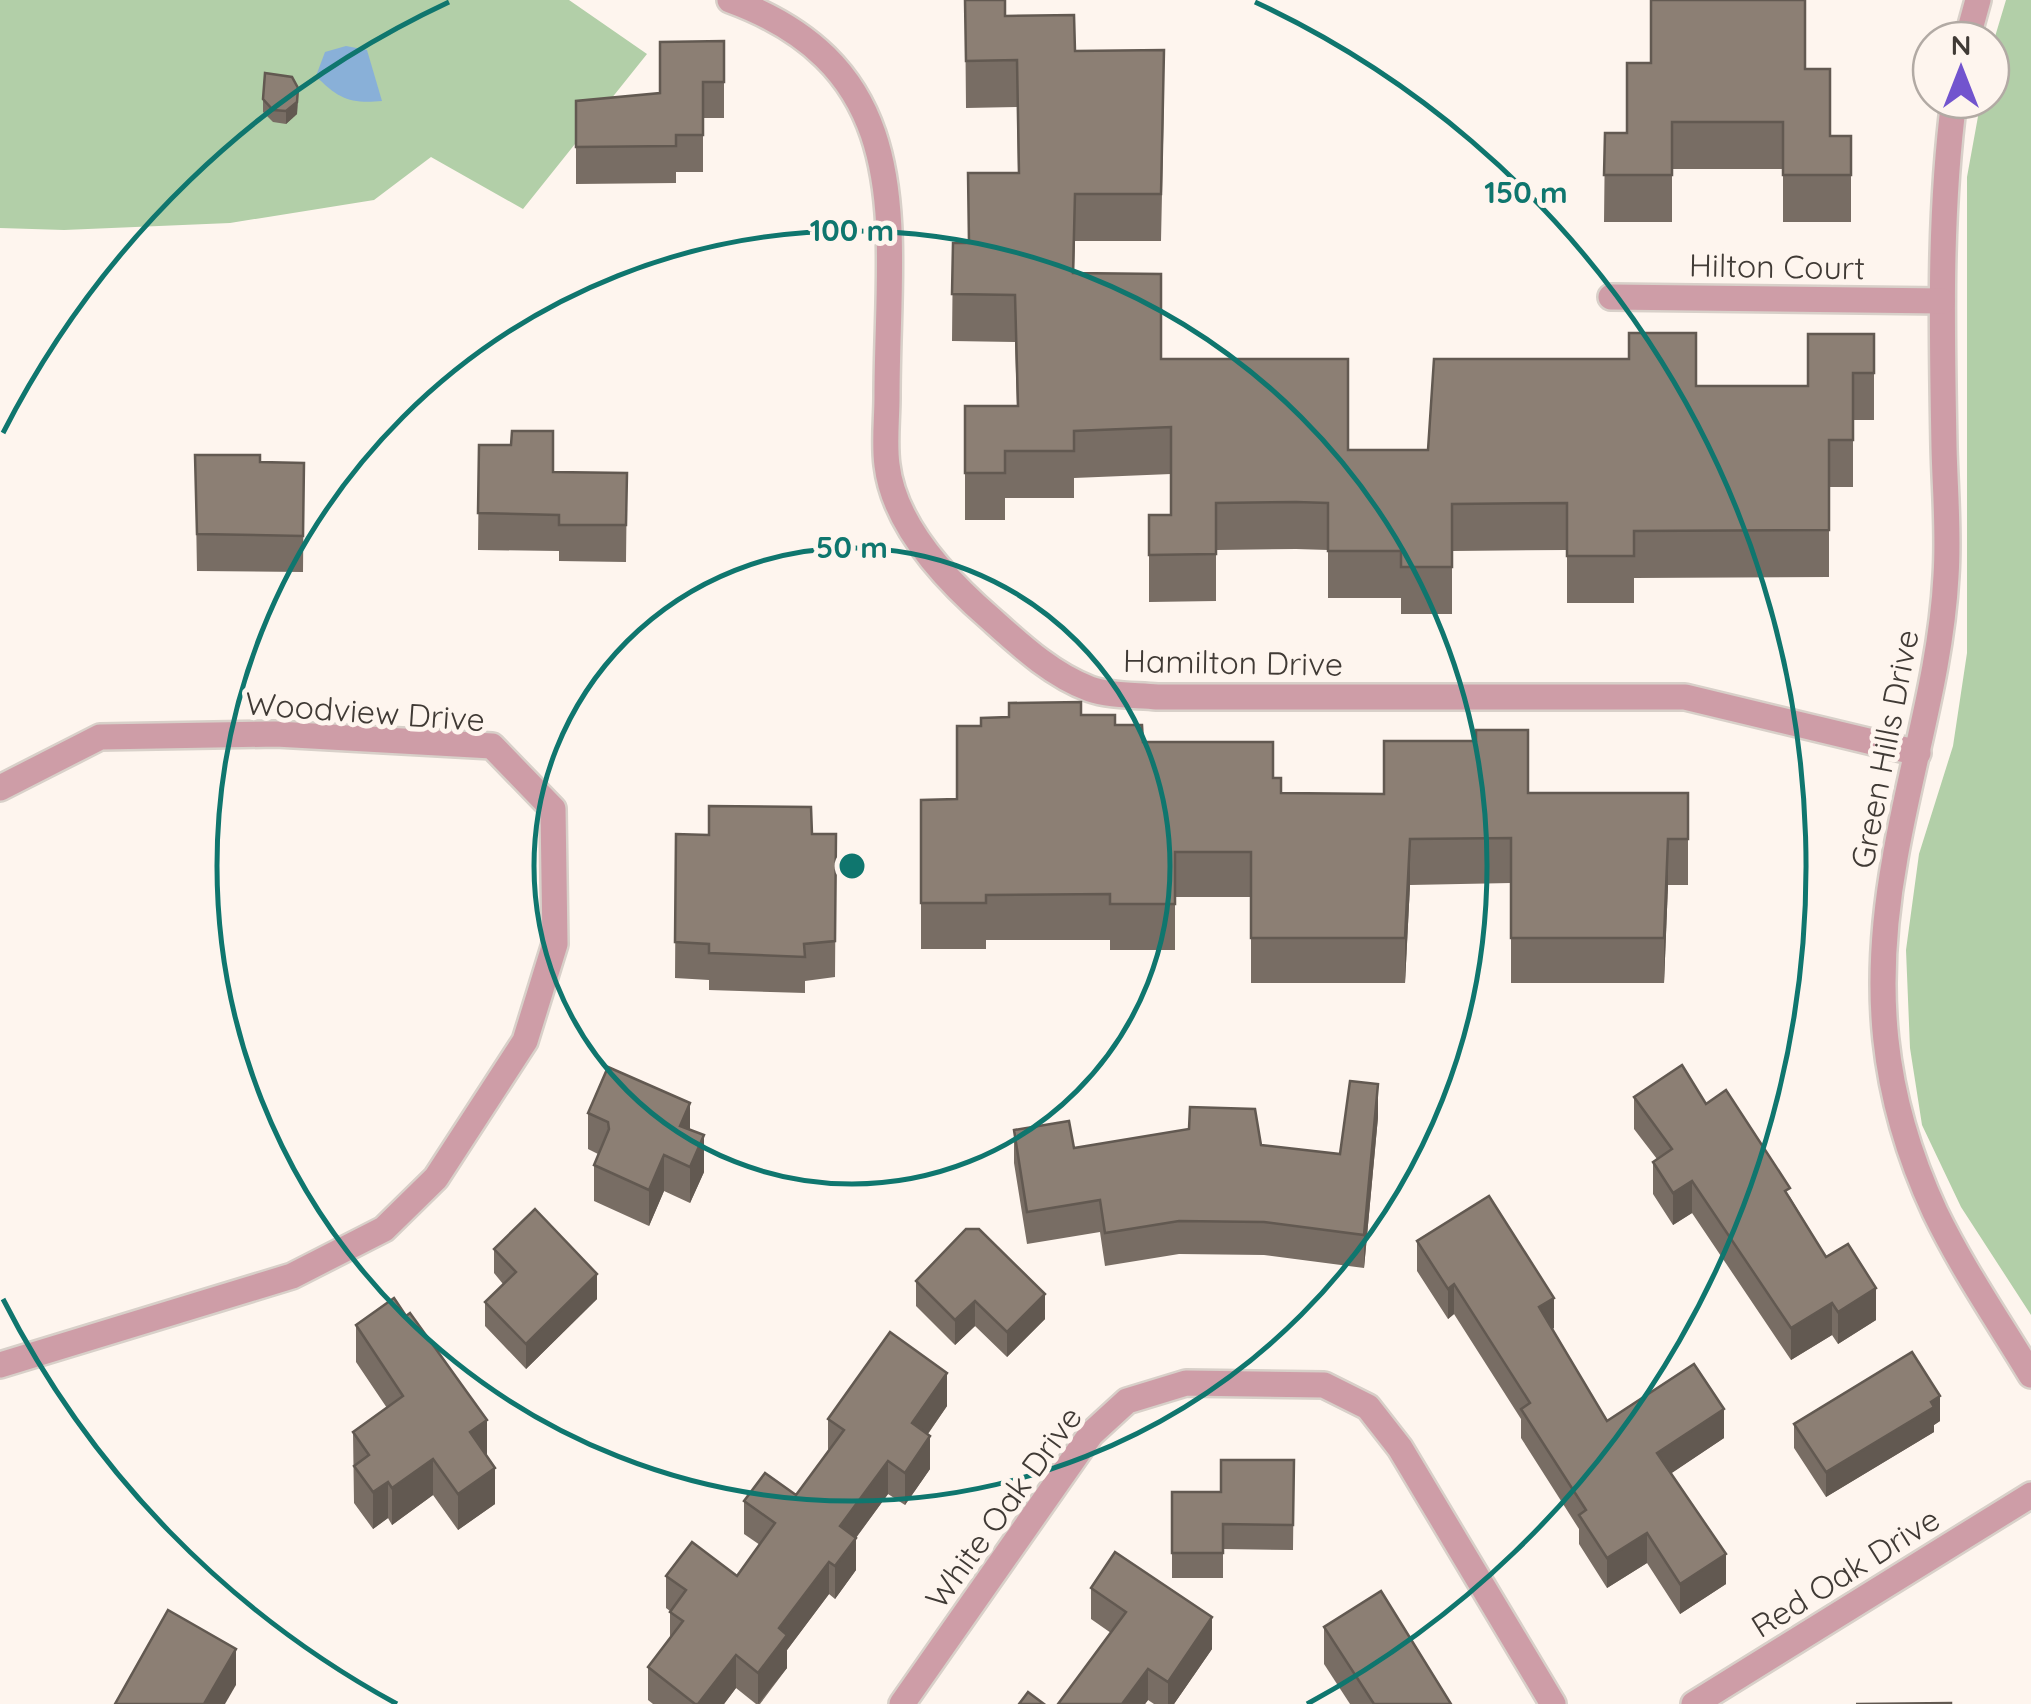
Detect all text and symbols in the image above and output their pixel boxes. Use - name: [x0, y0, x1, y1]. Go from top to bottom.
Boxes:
- north arrow: [1911, 20, 2011, 120]
- text: N: [1951, 27, 1971, 62]
- text: 150 m: [1484, 173, 1568, 211]
- text: 100 m: [810, 211, 894, 249]
- street label: Hilton Court: [1689, 244, 1865, 288]
- text: 50 m: [816, 528, 888, 566]
- street label: Green Hills Drive: [1841, 626, 1927, 872]
- street label: Hamilton Drive: [1123, 640, 1343, 684]
- street label: Woodview Drive: [244, 683, 486, 739]
- centre of rings: [834, 848, 870, 884]
- street label: White Oak Drive: [916, 1398, 1090, 1616]
- street label: Red Oak Drive: [1744, 1498, 1946, 1646]

